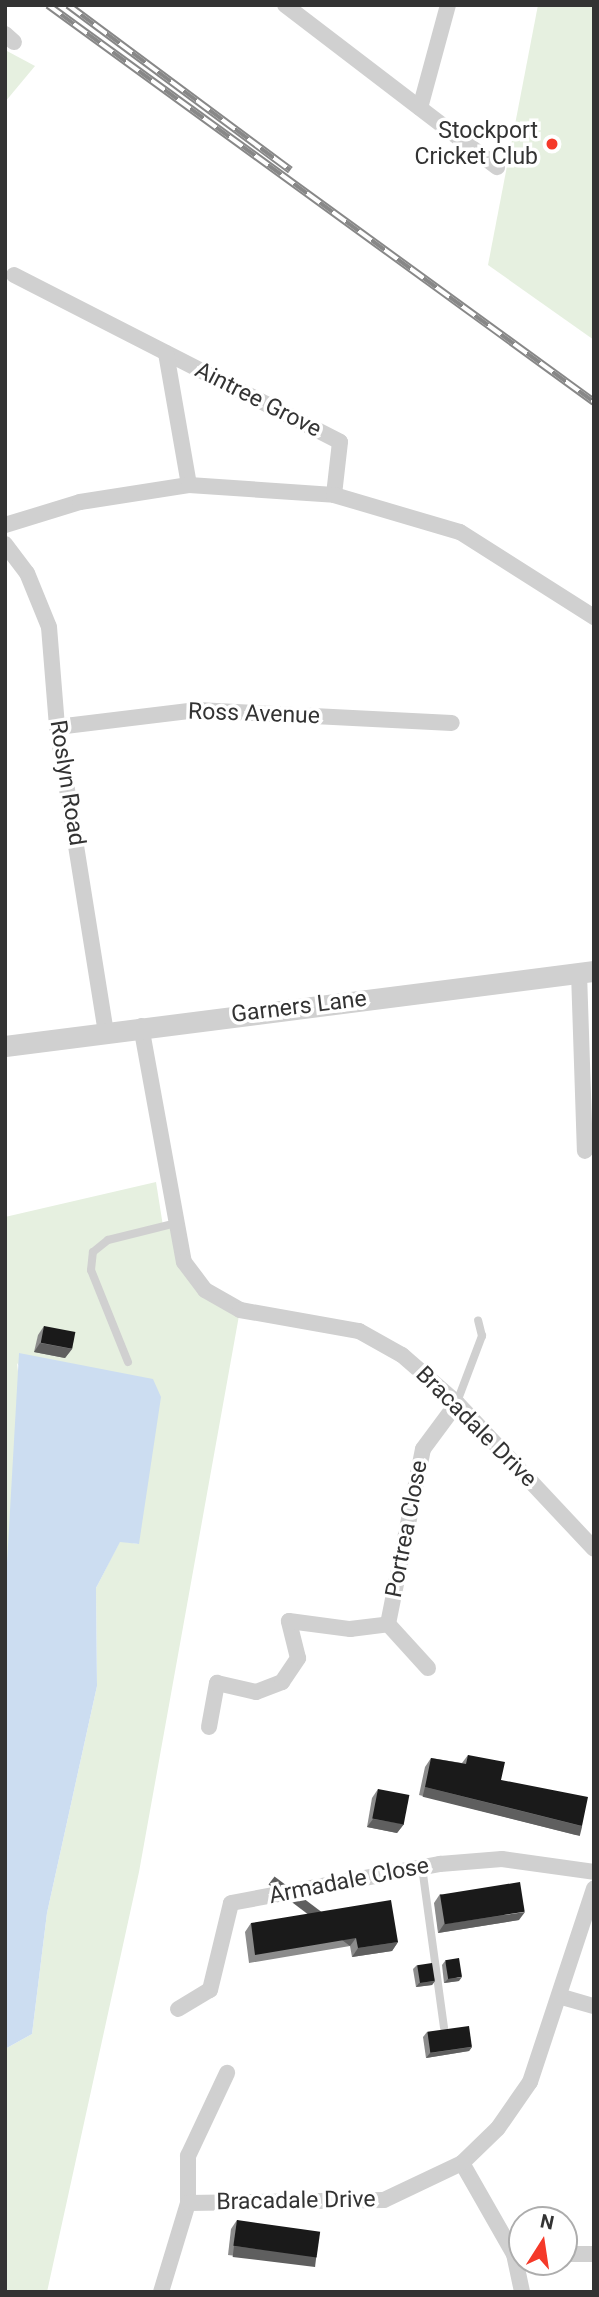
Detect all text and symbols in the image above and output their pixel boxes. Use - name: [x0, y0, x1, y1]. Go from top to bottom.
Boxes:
- place label: Stockport Cricket Club: [415, 117, 538, 171]
- marker: Stockport Cricket Club: [544, 136, 560, 152]
- street label: Aintree Grove: [190, 356, 326, 444]
- street label: Ross Avenue: [188, 698, 320, 730]
- street label: Roslyn Road: [43, 718, 91, 848]
- street label: Garners Lane: [230, 985, 368, 1029]
- street label: Bracadale Drive: [410, 1361, 542, 1493]
- street label: Portrea Close: [380, 1458, 434, 1600]
- street label: Armadale Close: [267, 1852, 431, 1910]
- street label: Bracadale Drive: [216, 2186, 376, 2216]
- north arrow: [508, 2206, 578, 2276]
- text: N: [538, 2209, 556, 2235]

